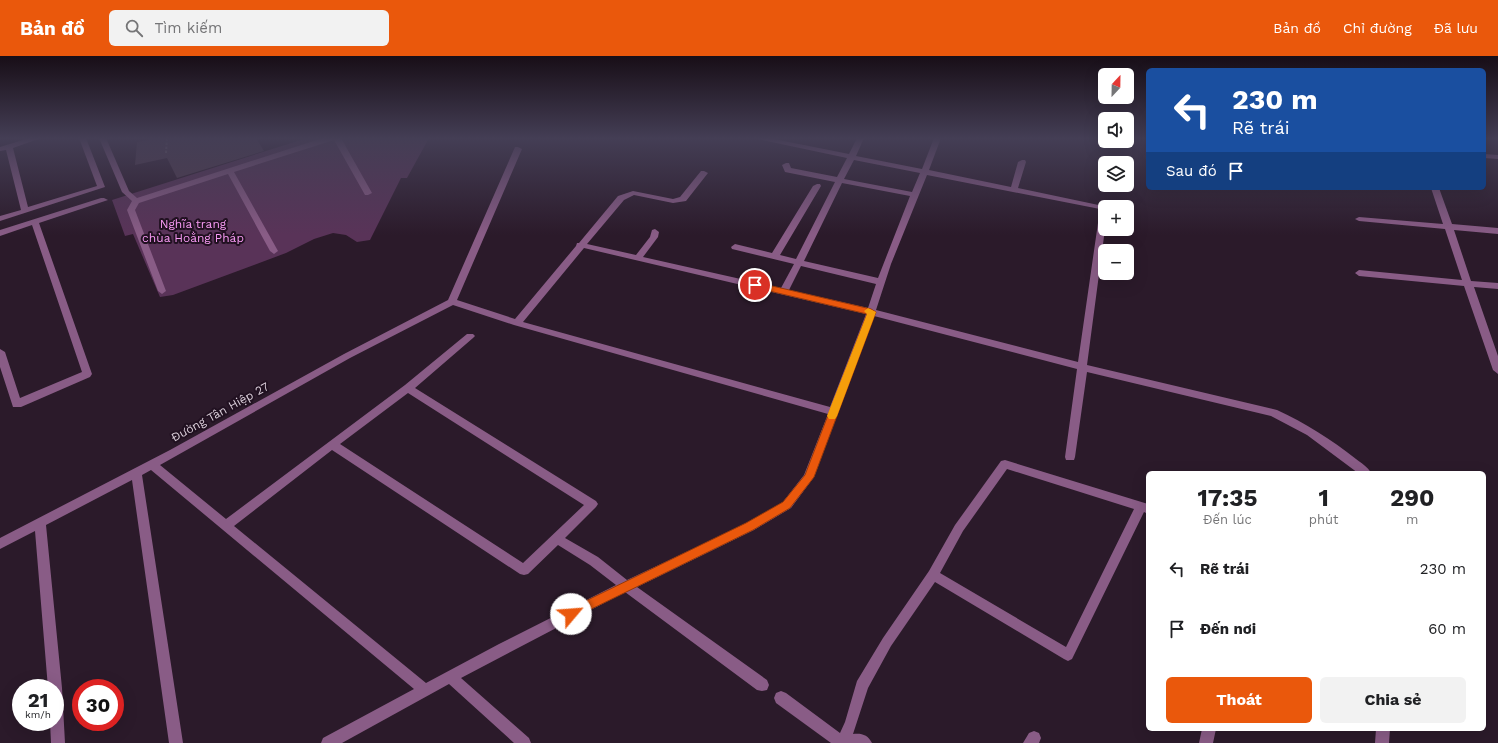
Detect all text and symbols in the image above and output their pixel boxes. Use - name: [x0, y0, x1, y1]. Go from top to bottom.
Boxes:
- search box: [109, 10, 389, 46]
- text: Bản đồ: [20, 17, 85, 40]
- icon: search: [123, 17, 145, 39]
- text: Tìm kiếm: [155, 19, 222, 37]
- text: Bản đồ: [1273, 20, 1321, 36]
- text: Chỉ đường: [1343, 20, 1412, 36]
- text: Đã lưu: [1434, 20, 1478, 36]
- north arrow: [1098, 68, 1134, 104]
- map controls: [1098, 68, 1134, 280]
- text: 230 m: [1232, 83, 1318, 116]
- icon: left: [1166, 84, 1218, 136]
- button: sound: [1098, 112, 1134, 148]
- text: Rẽ trái: [1232, 117, 1289, 138]
- button: layers: [1098, 156, 1134, 192]
- icon: arrive: [1225, 160, 1247, 182]
- text: Sau đó: [1166, 162, 1217, 180]
- button: +: [1098, 200, 1134, 236]
- park label: Nghĩa trang chùa Hoằng Pháp: [142, 217, 244, 245]
- button: −: [1098, 244, 1134, 280]
- pin: [738, 268, 772, 302]
- icon: arrive: [744, 274, 766, 296]
- street label: Đường Tân Hiệp 27: [169, 379, 271, 445]
- text: 17:35: [1197, 484, 1257, 512]
- text: 1: [1319, 484, 1329, 512]
- text: 290: [1390, 484, 1435, 512]
- text: Đến lúc: [1203, 512, 1252, 527]
- text: phút: [1309, 512, 1339, 527]
- text: m: [1406, 512, 1418, 527]
- icon: left: [1166, 558, 1188, 580]
- text: Rẽ trái: [1200, 560, 1249, 578]
- text: 230 m: [1420, 560, 1466, 578]
- position arrow: [550, 593, 592, 635]
- icon: arrive: [1166, 618, 1188, 640]
- text: Đến nơi: [1200, 620, 1256, 638]
- text: 60 m: [1428, 620, 1466, 638]
- button: Thoát: [1166, 677, 1312, 723]
- button: Chia sẻ: [1320, 677, 1466, 723]
- speed limit sign: 30: [72, 679, 124, 731]
- text: 21: [28, 688, 48, 712]
- text: km/h: [25, 709, 51, 720]

